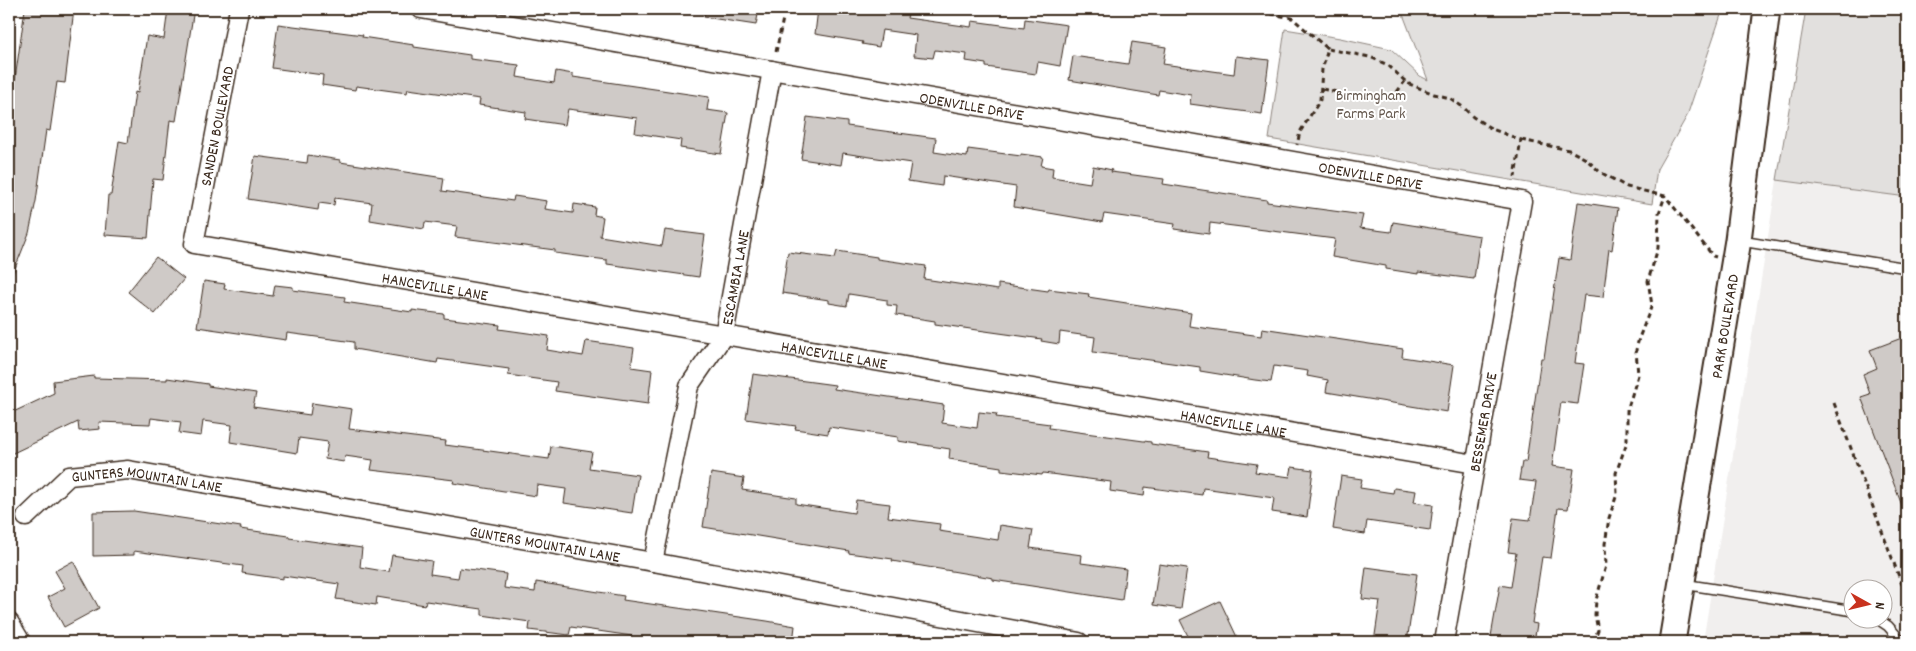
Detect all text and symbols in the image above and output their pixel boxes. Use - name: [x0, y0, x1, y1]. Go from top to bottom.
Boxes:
- street label: SANDEN BOULEVARD: [196, 65, 241, 188]
- park label: Birmingham Farms Park: [1336, 85, 1406, 126]
- street label: ODENVILLE DRIVE: [917, 87, 1026, 128]
- street label: ODENVILLE DRIVE: [1316, 157, 1425, 198]
- street label: ESCAMBIA LANE: [717, 228, 757, 327]
- street label: HANCEVILLE LANE: [380, 267, 490, 308]
- street label: PARK BOULEVARD: [1706, 273, 1746, 381]
- street label: HANCEVILLE LANE: [779, 336, 889, 377]
- street label: BESSEMER DRIVE: [1464, 370, 1505, 474]
- street label: HANCEVILLE LANE: [1178, 405, 1289, 446]
- street label: GUNTERS MOUNTAIN LANE: [71, 461, 224, 500]
- street label: GUNTERS MOUNTAIN LANE: [468, 521, 622, 570]
- north arrow: [1844, 578, 1894, 628]
- text: N: [1868, 601, 1889, 610]

